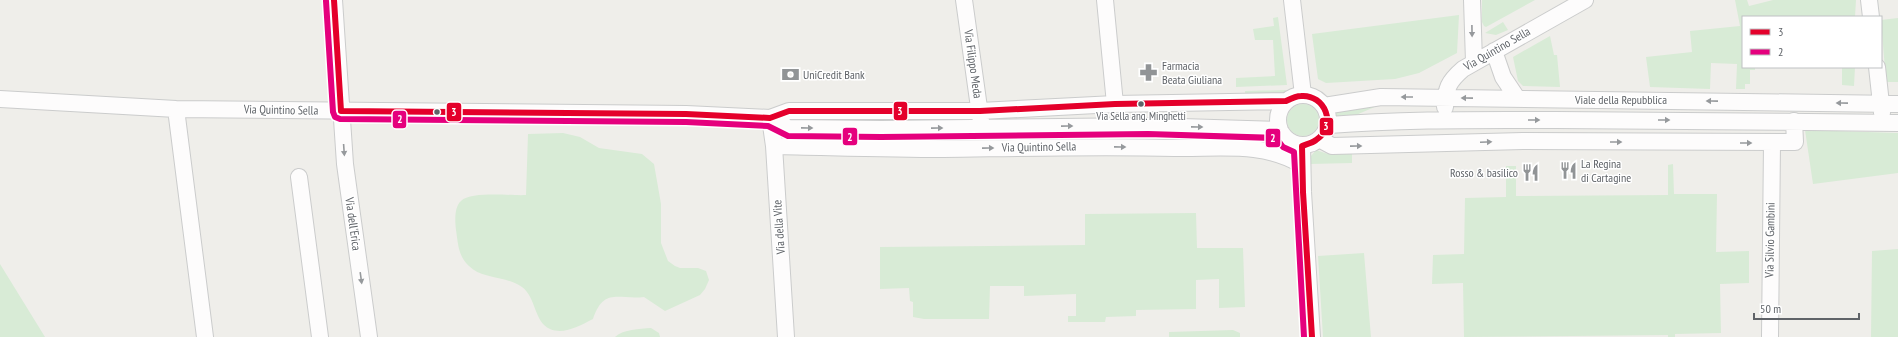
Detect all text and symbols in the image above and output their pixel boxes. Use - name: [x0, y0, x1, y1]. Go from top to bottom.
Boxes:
- legend: [1742, 16, 1882, 68]
- street label: Via Quintino Sella: [1460, 23, 1533, 74]
- text: 3: [1778, 24, 1783, 39]
- one-way arrow: [1469, 25, 1476, 37]
- street label: Via Filippo Meda: [961, 28, 986, 99]
- text: 2: [1778, 44, 1783, 59]
- place label: Farmacia Beata Giuliana: [1162, 58, 1222, 87]
- pharmacy icon: Farmacia Beata Giuliana: [1139, 63, 1159, 83]
- bank icon: UniCredit Bank: [780, 65, 800, 85]
- place label: UniCredit Bank: [803, 67, 865, 82]
- street label: Viale della Repubblica: [1574, 92, 1667, 107]
- one-way arrow: [1400, 94, 1413, 100]
- one-way arrow: [1460, 95, 1473, 101]
- one-way arrow: [1706, 97, 1718, 104]
- marker: Via Sella ang. Minghetti: [1136, 99, 1146, 109]
- one-way arrow: [1835, 100, 1848, 106]
- street label: Via Quintino Sella: [243, 101, 319, 118]
- line badge: 3: [893, 101, 908, 121]
- line badge: 3: [446, 102, 462, 122]
- text: 3: [897, 104, 903, 118]
- text: 3: [451, 105, 457, 119]
- unlabelled marker: [432, 107, 442, 117]
- place label: Via Sella ang. Minghetti: [1095, 109, 1186, 123]
- line badge: 2: [392, 110, 407, 129]
- text: 2: [397, 112, 403, 126]
- line badge: 3: [1319, 117, 1334, 136]
- one-way arrow: [1528, 117, 1541, 123]
- one-way arrow: [1658, 117, 1671, 123]
- text: 3: [1323, 119, 1329, 133]
- one-way arrow: [1061, 123, 1073, 130]
- one-way arrow: [1191, 124, 1204, 130]
- one-way arrow: [801, 125, 813, 132]
- one-way arrow: [931, 125, 944, 131]
- line badge: 2: [842, 127, 858, 146]
- line badge: 2: [1265, 128, 1281, 148]
- text: 2: [847, 130, 853, 144]
- text: 2: [1270, 131, 1276, 145]
- street label: Via Quintino Sella: [1001, 138, 1077, 155]
- one-way arrow: [1480, 139, 1492, 146]
- one-way arrow: [1610, 139, 1623, 145]
- one-way arrow: [1740, 140, 1753, 146]
- one-way arrow: [1350, 143, 1363, 149]
- one-way arrow: [340, 144, 347, 156]
- one-way arrow: [1114, 144, 1127, 150]
- one-way arrow: [982, 145, 995, 151]
- place label: La Regina di Cartagine: [1581, 156, 1631, 185]
- restaurant icon: La Regina di Cartagine: [1558, 161, 1578, 181]
- restaurant icon: Rosso & basilico: [1521, 163, 1541, 183]
- place label: Rosso & basilico: [1450, 165, 1518, 180]
- street label: Via dell'Erica: [342, 195, 365, 252]
- street label: Via della Vite: [769, 199, 788, 256]
- street label: Via Silvio Gambini: [1761, 202, 1778, 279]
- one-way arrow: [358, 272, 364, 284]
- scale bar: [1754, 295, 1859, 321]
- text: 50 m: [1760, 301, 1781, 316]

